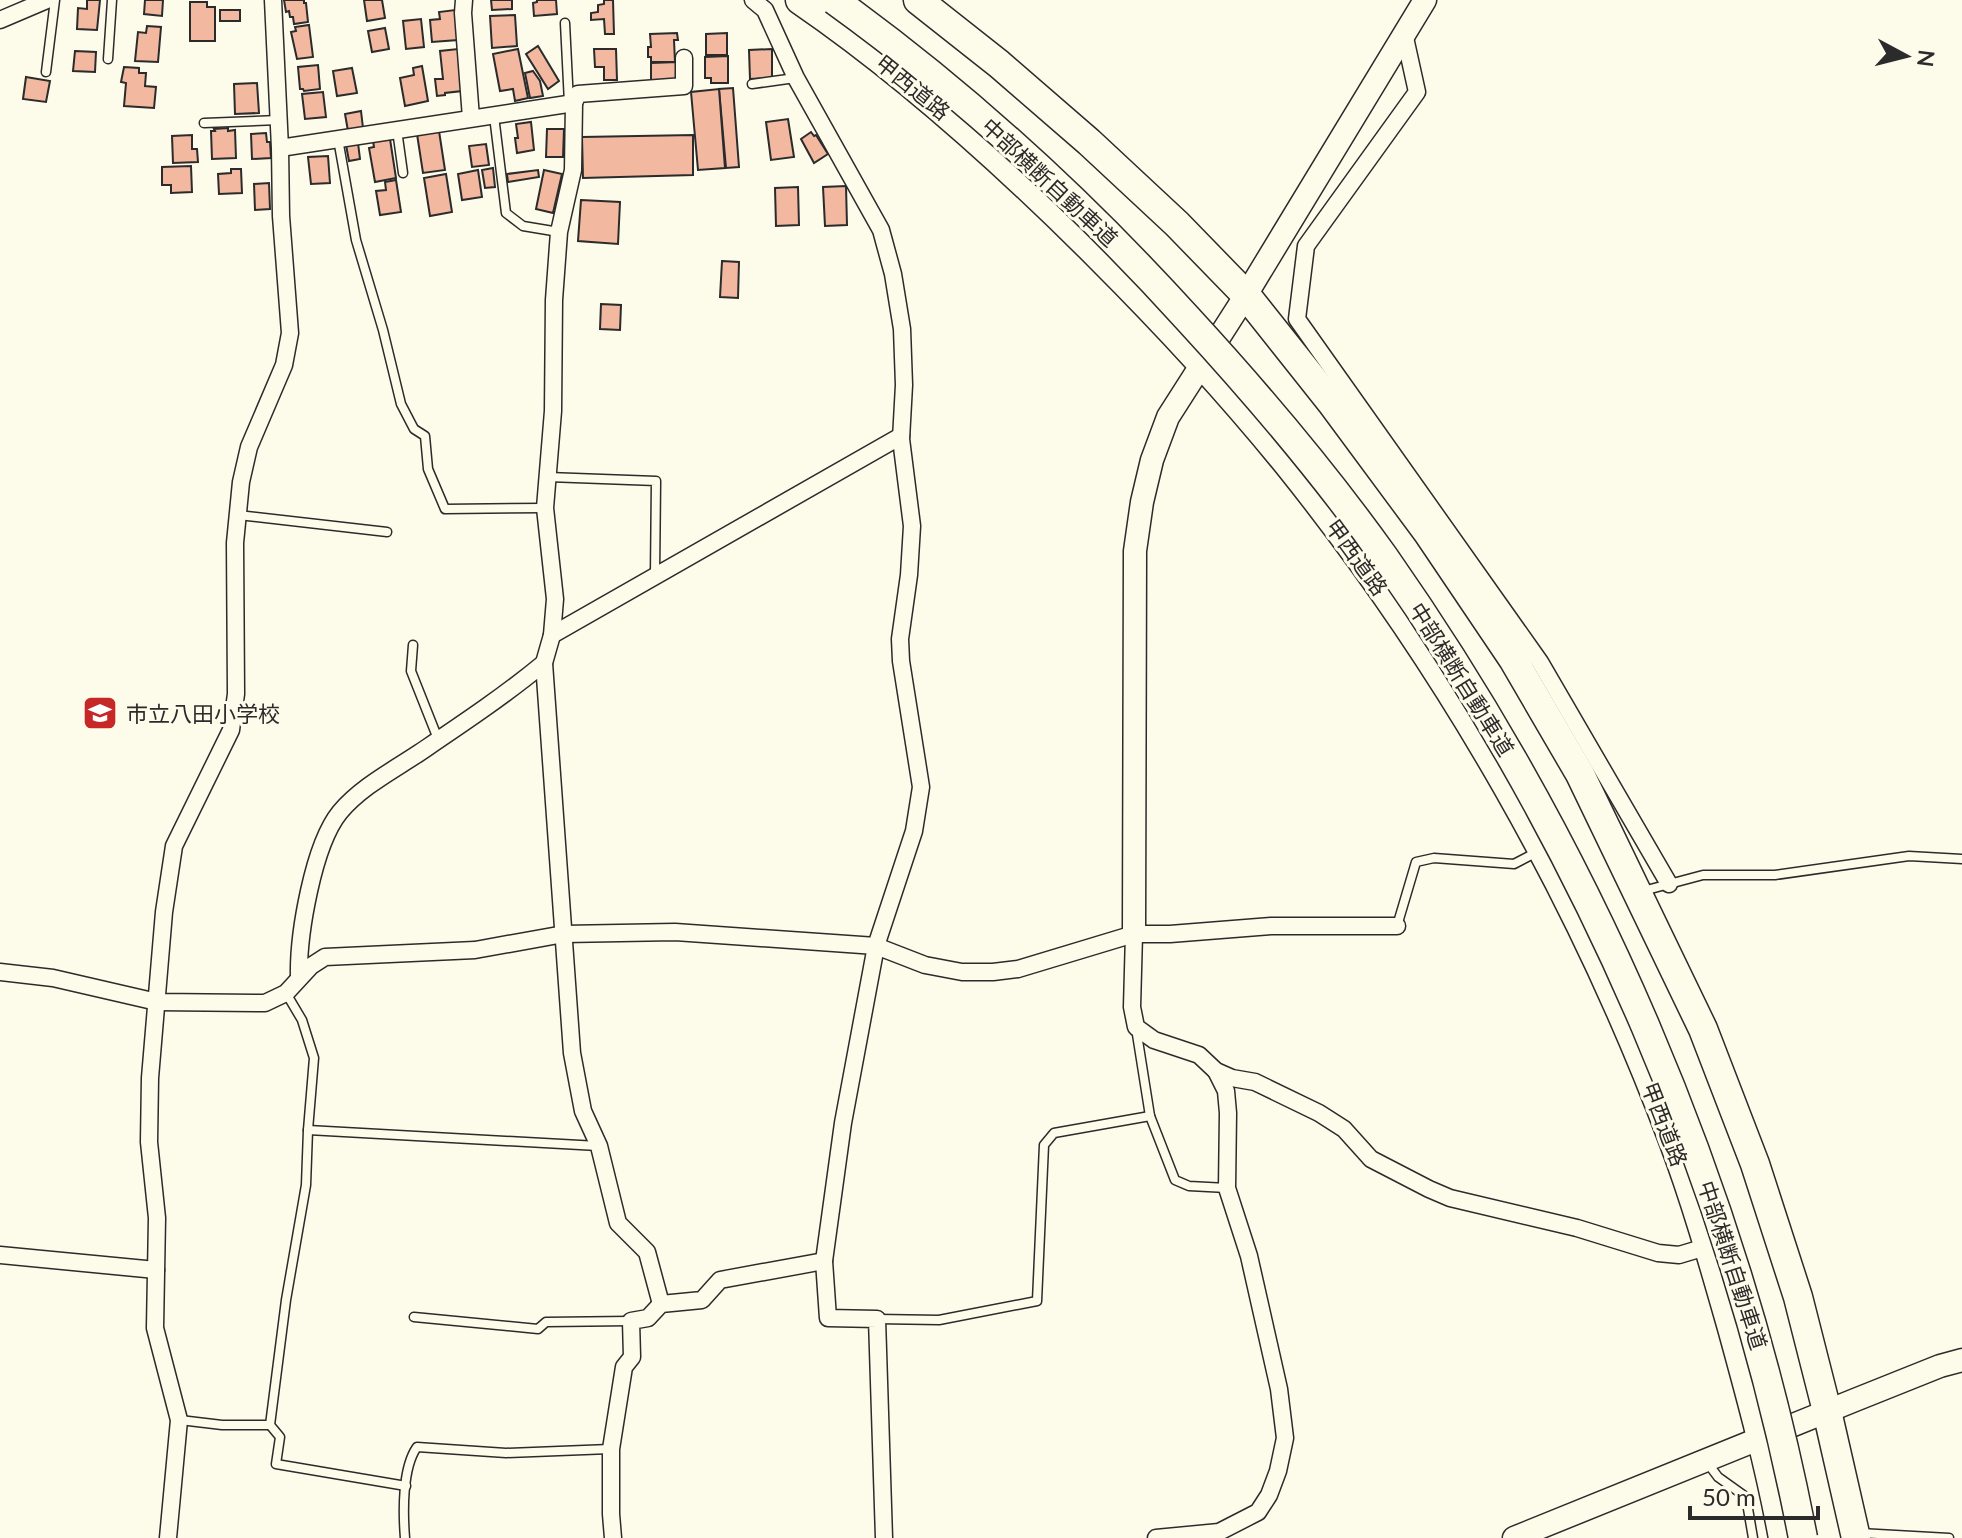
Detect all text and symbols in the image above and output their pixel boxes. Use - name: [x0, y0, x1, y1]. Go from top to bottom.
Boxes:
- north arrow: [1866, 16, 1946, 96]
- text: N: [1912, 48, 1941, 69]
- street label: 甲西道路: [870, 49, 956, 125]
- street label: 中部横断自動車道: [976, 112, 1124, 252]
- street label: 甲西道路: [1320, 513, 1394, 601]
- street label: 中部横断自動車道: [1404, 597, 1520, 761]
- school or university icon: 市立八田小学校: [81, 694, 119, 732]
- place label: 市立八田小学校: [126, 700, 280, 727]
- street label: 甲西道路: [1637, 1078, 1693, 1170]
- street label: 中部横断自動車道: [1693, 1177, 1773, 1353]
- scale bar: [1690, 1470, 1818, 1520]
- text: 50 m: [1702, 1482, 1756, 1511]

